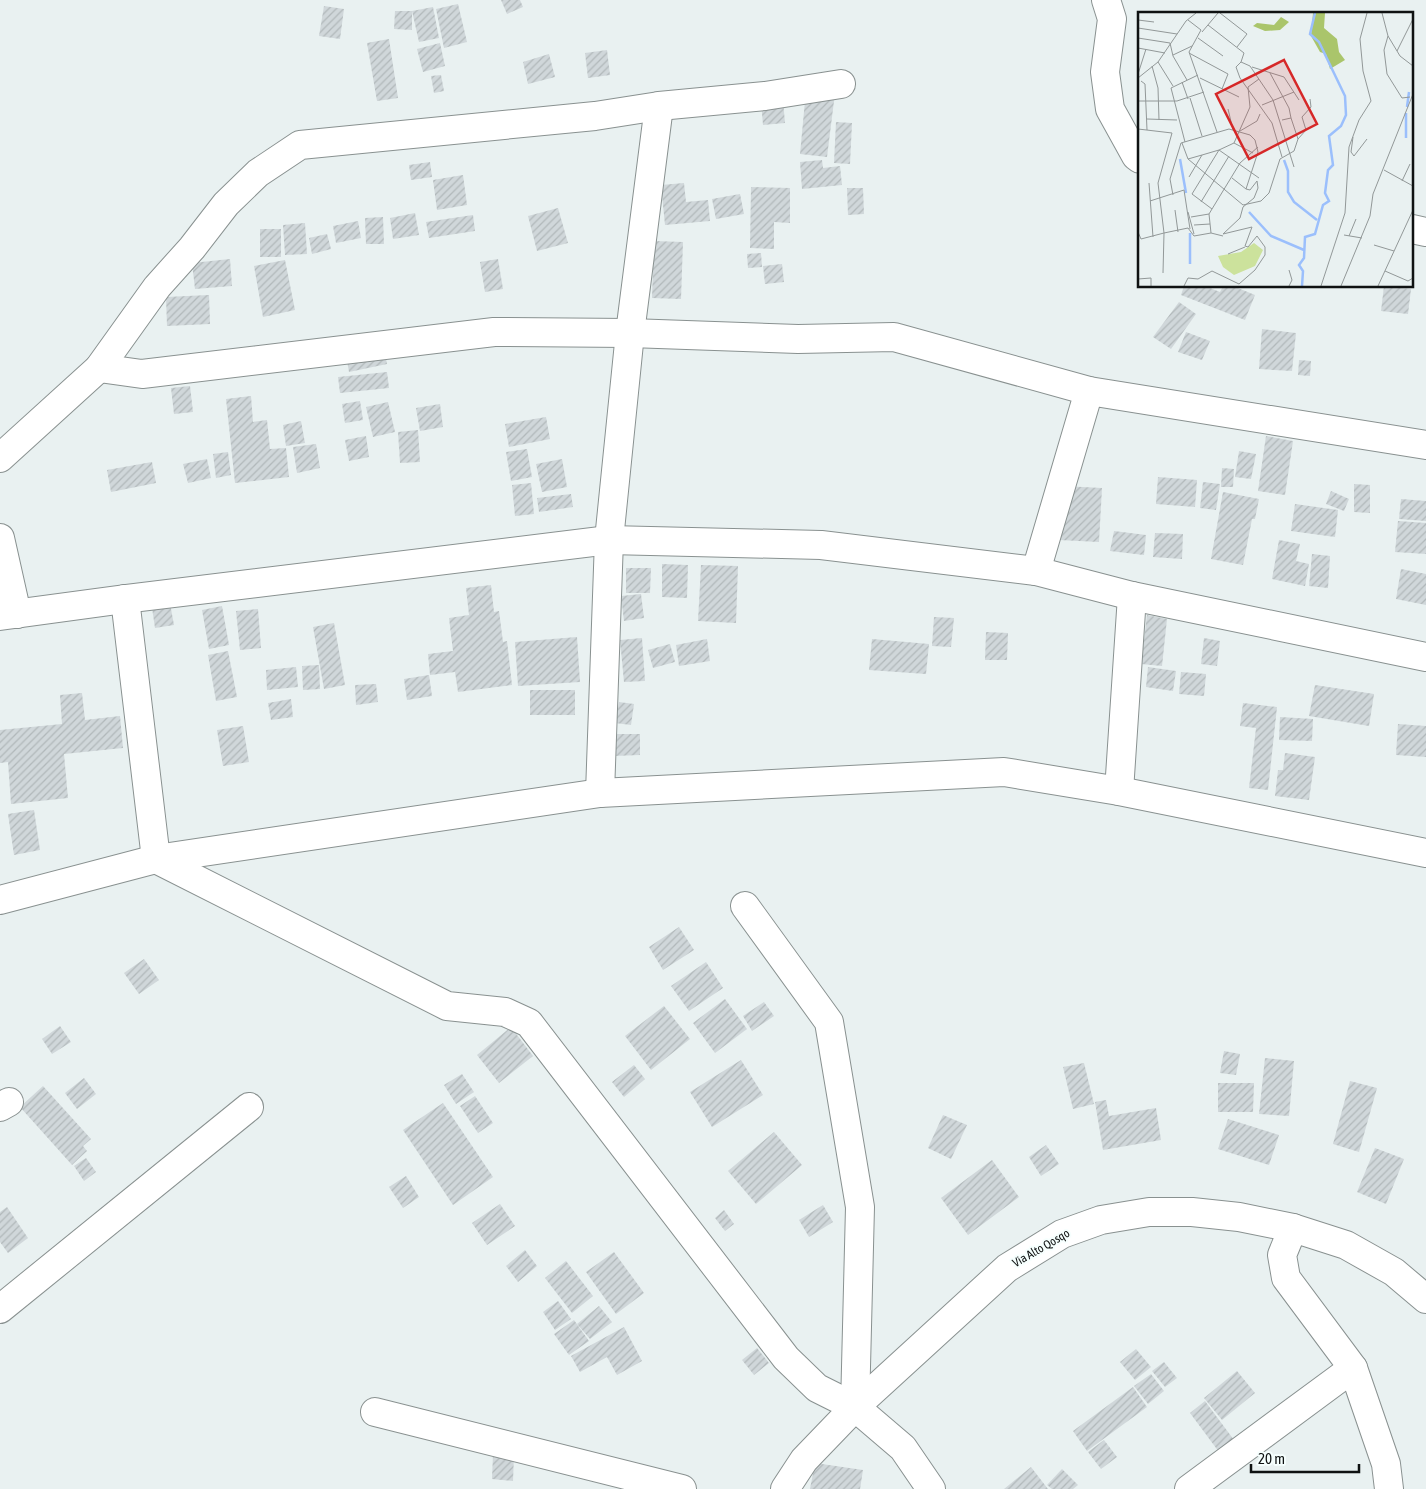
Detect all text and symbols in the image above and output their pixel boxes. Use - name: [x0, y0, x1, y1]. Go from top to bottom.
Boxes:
- inset map: [1138, 12, 1414, 288]
- street label: Via Alto Qosqo: [1010, 1226, 1072, 1270]
- scale bar: [1251, 1442, 1358, 1474]
- text: 20 m: [1258, 1450, 1285, 1467]

